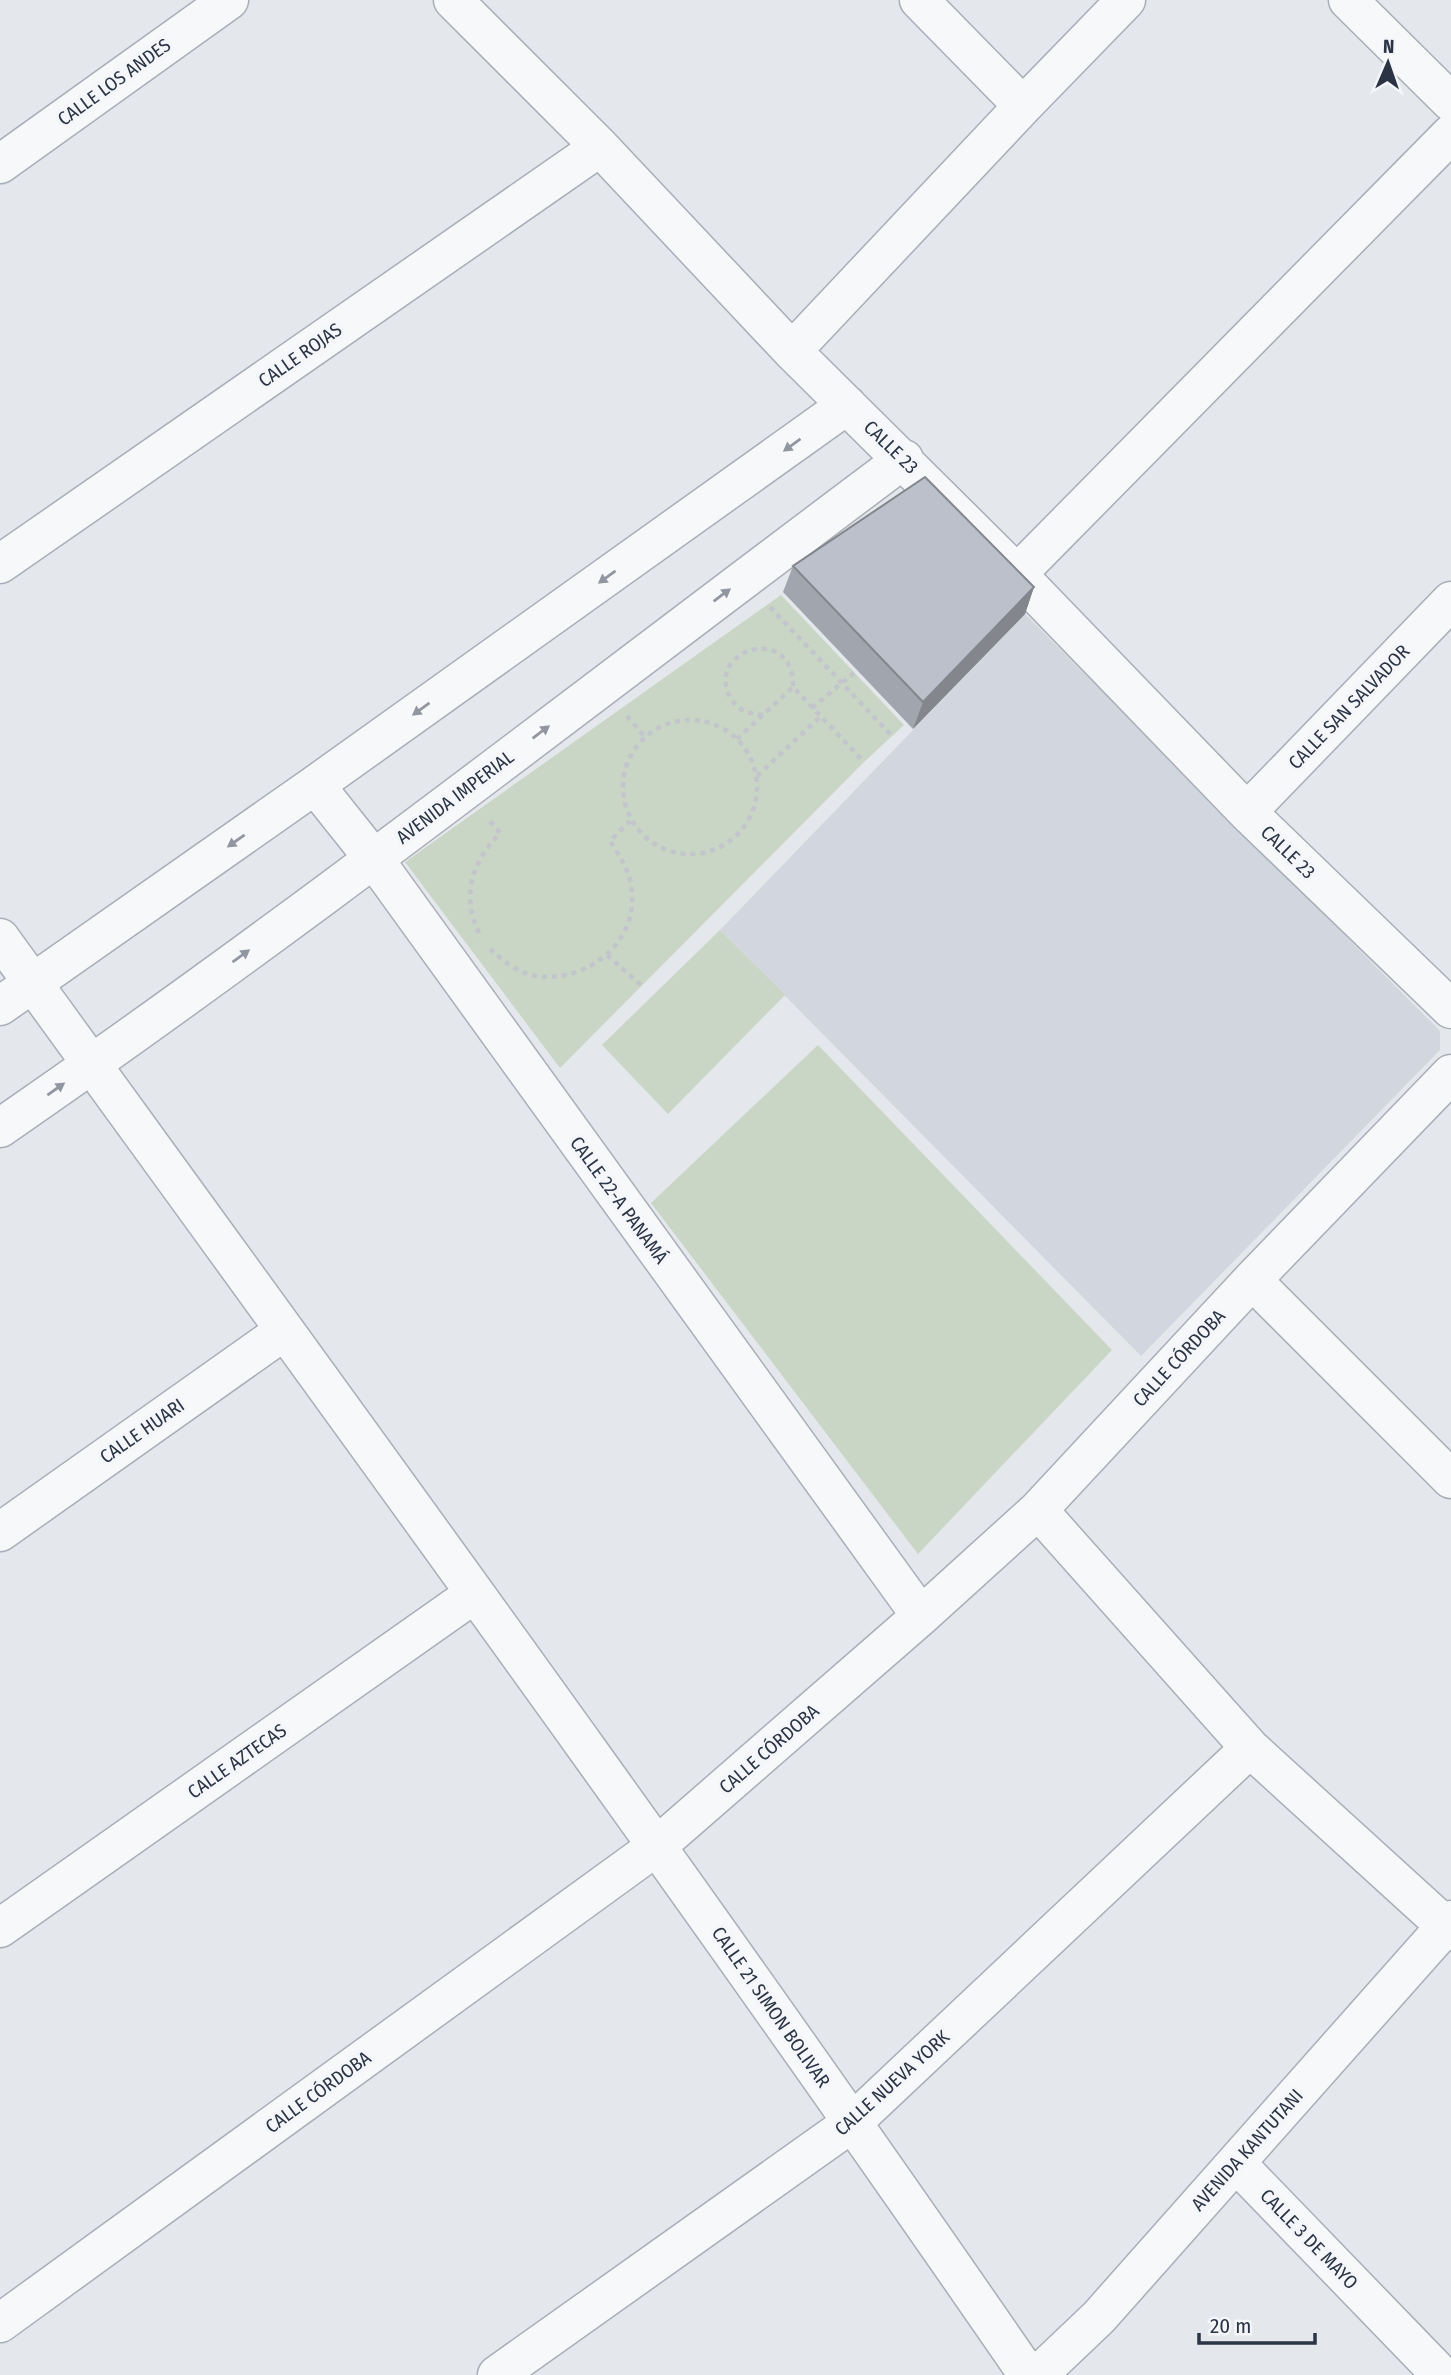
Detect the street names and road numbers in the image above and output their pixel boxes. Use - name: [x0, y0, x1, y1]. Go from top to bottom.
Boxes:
- street label: CALLE LOS ANDES: [53, 33, 175, 131]
- street label: CALLE ROJAS: [254, 318, 346, 392]
- street label: CALLE 23: [859, 416, 923, 478]
- street label: CALLE SAN SALVADOR: [1284, 640, 1414, 774]
- street label: AVENIDA IMPERIAL: [392, 745, 519, 849]
- street label: CALLE 23: [1256, 821, 1320, 883]
- street label: CALLE 22-A PANAMÁ: [565, 1132, 673, 1268]
- street label: CALLE CÓRDOBA: [1128, 1305, 1230, 1411]
- street label: CALLE HUARI: [95, 1394, 189, 1468]
- street label: CALLE CÓRDOBA: [714, 1699, 824, 1799]
- street label: CALLE AZTECAS: [183, 1719, 291, 1803]
- street label: CALLE 21 SIMON BOLIVAR: [707, 1922, 835, 2092]
- street label: CALLE NUEVA YORK: [830, 2025, 955, 2141]
- street label: CALLE CÓRDOBA: [261, 2046, 375, 2138]
- street label: AVENIDA KANTUTANI: [1186, 2084, 1308, 2216]
- street label: CALLE 3 DE MAYO: [1255, 2184, 1363, 2294]

